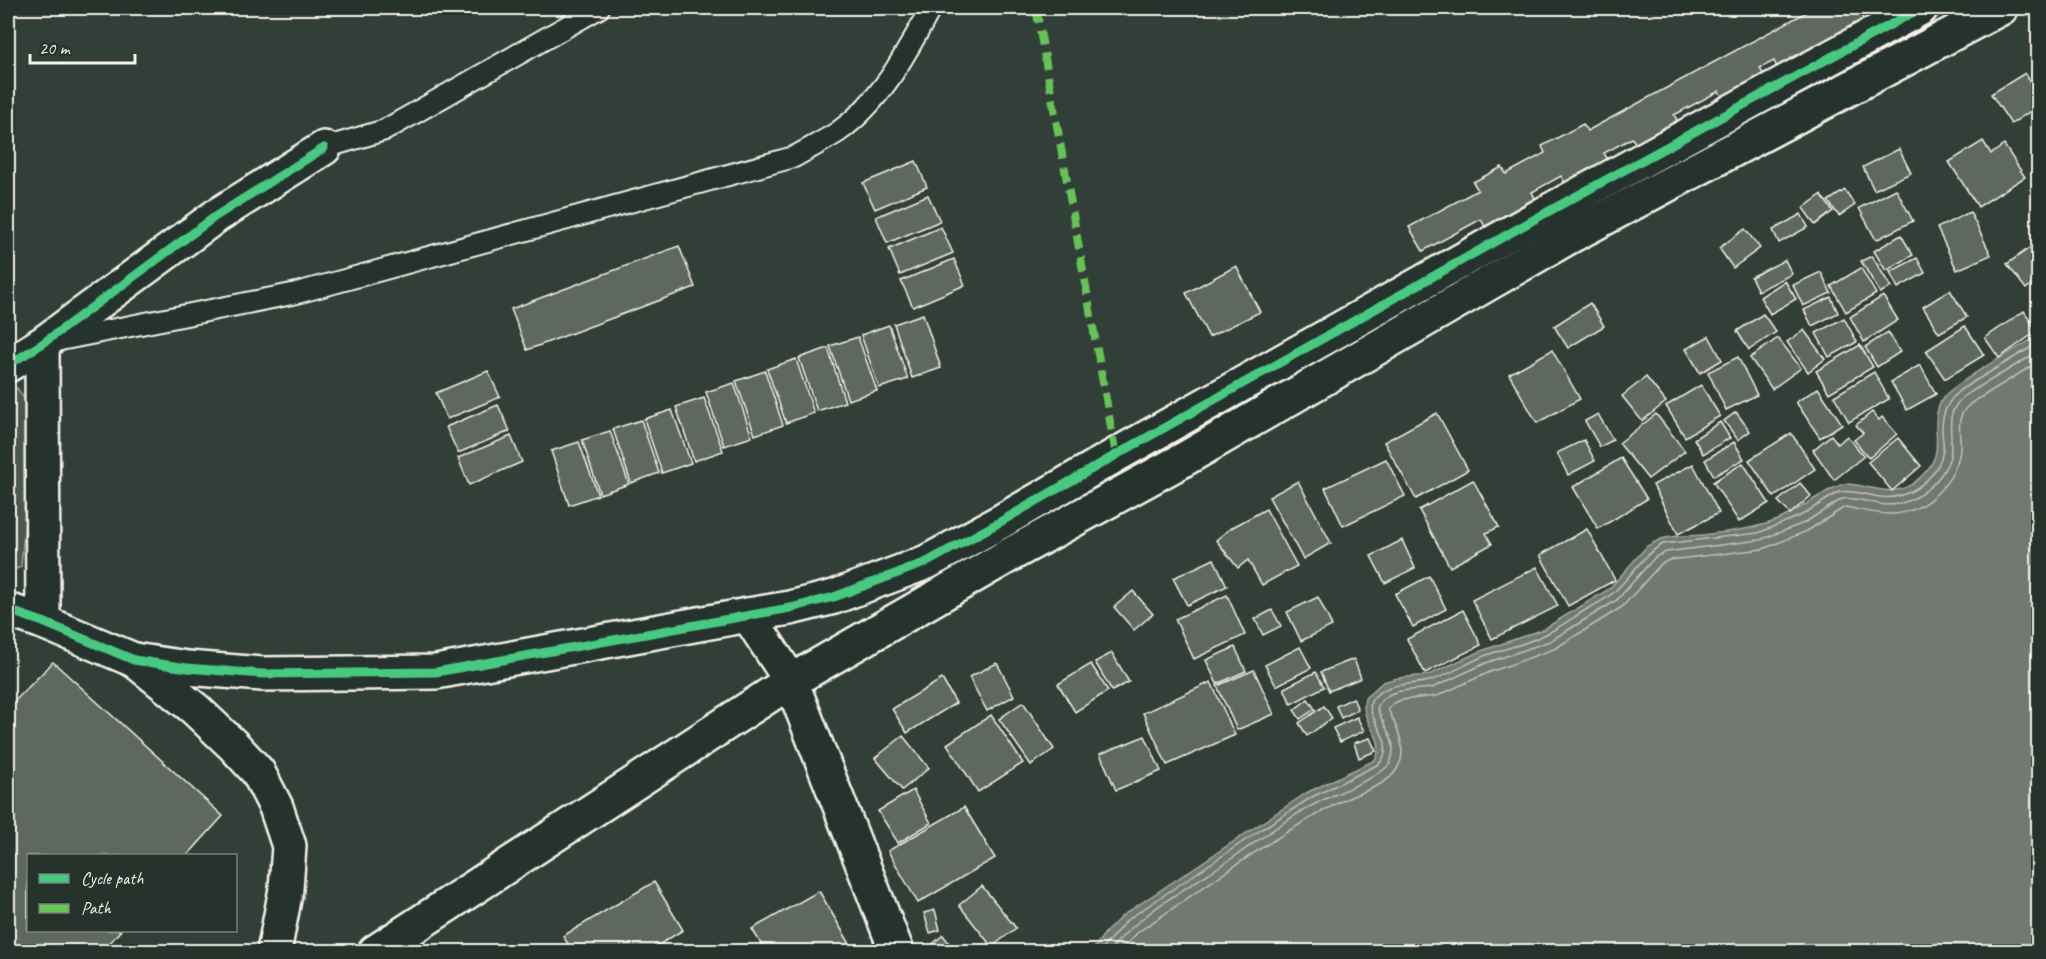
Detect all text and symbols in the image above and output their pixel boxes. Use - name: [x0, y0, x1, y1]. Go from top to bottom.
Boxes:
- scale bar: [30, 27, 135, 65]
- text: 20 m: [39, 37, 72, 59]
- legend: [27, 854, 237, 932]
- text: Cycle path: [81, 867, 144, 889]
- text: Path: [81, 897, 111, 919]

